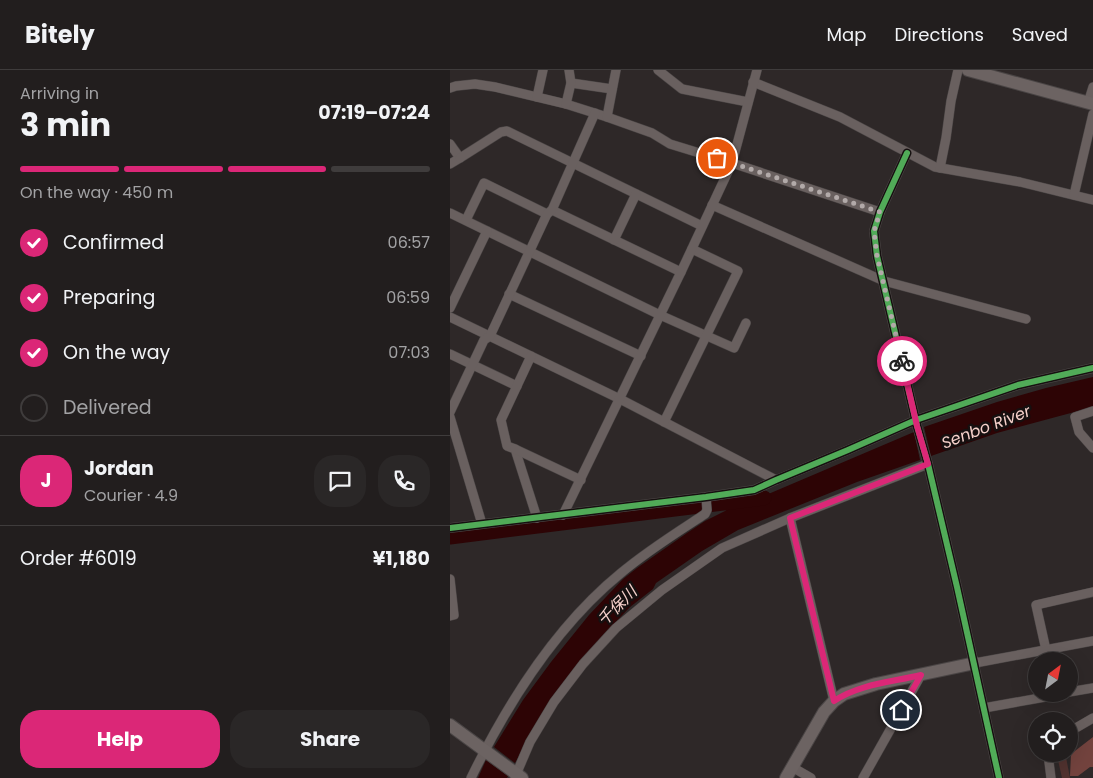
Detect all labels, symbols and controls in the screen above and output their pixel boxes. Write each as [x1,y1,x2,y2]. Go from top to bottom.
text: Bitely [25,18,95,51]
text: Map [827,22,866,47]
text: Directions [894,22,984,47]
text: Saved [1012,22,1068,47]
text: Arriving in [20,82,99,105]
text: 07:19–07:24 [318,99,430,126]
text: 3 min [20,102,111,147]
pin [696,137,738,179]
icon: bag [703,144,731,172]
text: On the way · 450 m [20,181,173,204]
icon: check [20,229,48,257]
text: Confirmed [63,229,164,256]
text: 06:57 [388,231,430,254]
icon: check [20,284,48,312]
text: Preparing [63,284,155,311]
text: 06:59 [386,286,430,309]
courier [877,336,927,386]
icon: check [20,339,48,367]
text: On the way [63,339,170,366]
text: 07:03 [388,341,430,364]
icon: bike [888,347,916,375]
text: Delivered [63,394,152,421]
water label: Senbo River [938,399,1035,455]
text: Jordan [84,455,154,482]
button: chat [314,455,366,507]
button: phone [378,455,430,507]
text: J [41,467,51,494]
text: Courier · 4.9 [84,484,178,507]
text: Order #6019 [20,545,137,572]
text: ¥1,180 [373,545,430,572]
water label: 千保川 [592,579,644,631]
north arrow [1028,652,1078,702]
map controls [1028,652,1078,762]
pin [880,689,922,731]
icon: home [887,696,915,724]
button: Help [20,710,220,768]
button: Share [230,710,430,768]
button: locate [1028,712,1078,762]

